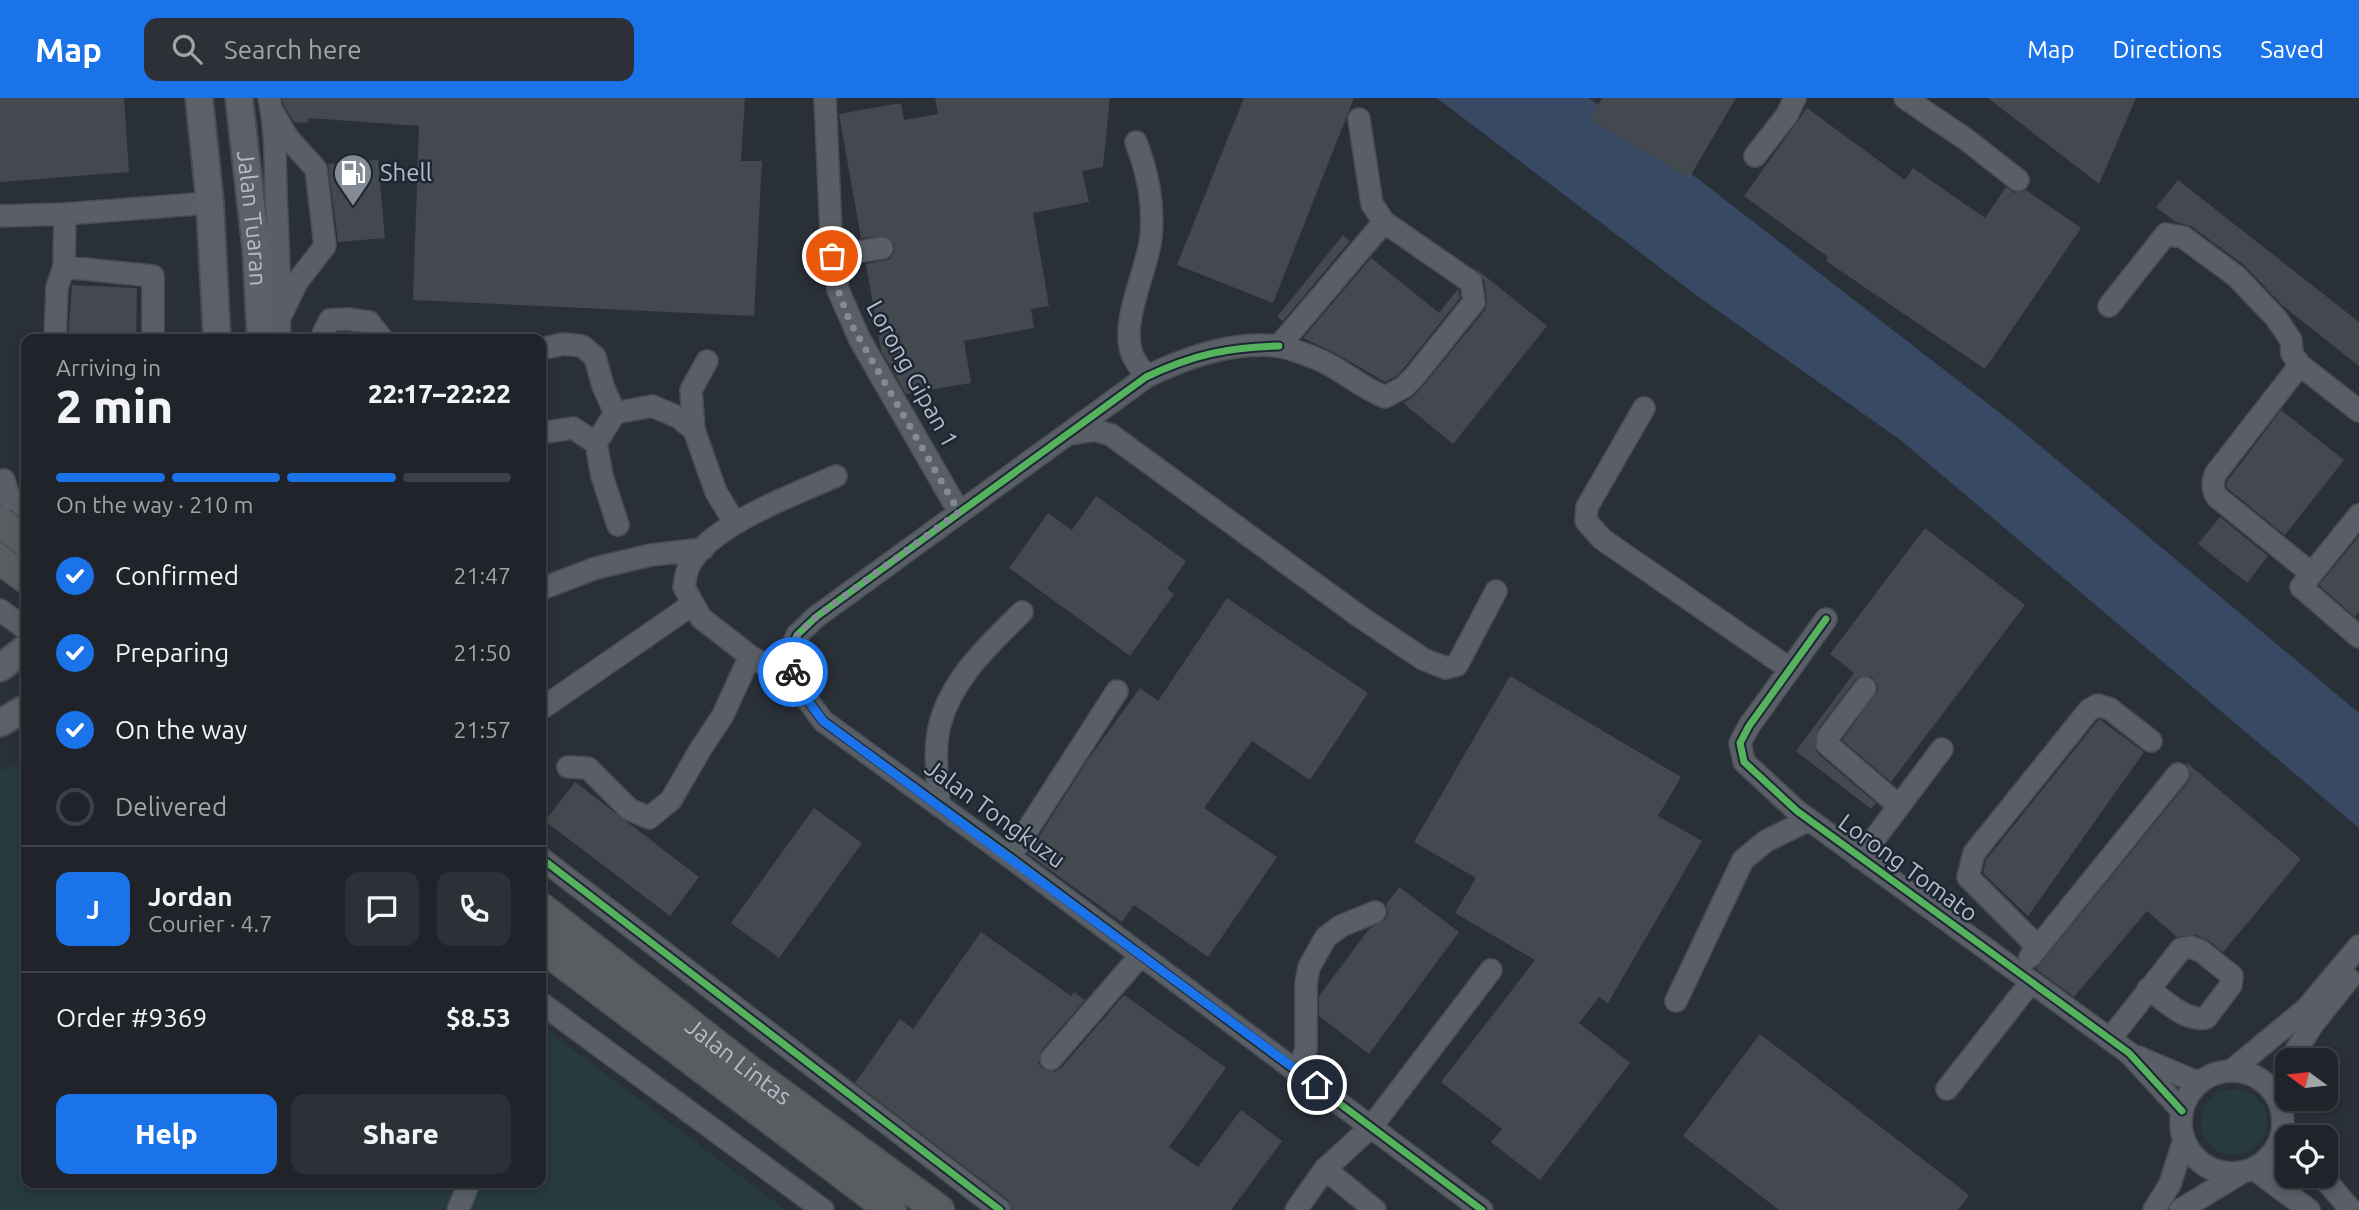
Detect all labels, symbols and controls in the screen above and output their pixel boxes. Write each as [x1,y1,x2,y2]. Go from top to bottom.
search box [144,18,634,81]
icon: search [168,30,206,68]
text: Map [35,31,102,68]
text: Search here [224,35,362,64]
text: Map [2027,36,2074,63]
text: Directions [2112,36,2222,63]
text: Saved [2260,36,2324,63]
street label: Jalan Tuaran [232,149,272,287]
fuel station icon: Shell [332,152,374,207]
place label: Shell [380,159,432,186]
pin [802,226,862,286]
icon: bag [813,237,851,275]
street label: Lorong Gipan 1 [861,296,964,452]
text: Arriving in [56,355,161,380]
text: 22:17–22:22 [368,379,511,408]
text: 2 min [56,380,173,432]
text: On the way · 210 m [56,492,253,517]
icon: check [56,557,94,595]
text: Confirmed [115,561,239,590]
text: 21:47 [453,563,511,588]
icon: check [56,634,94,672]
courier [758,637,828,707]
text: Preparing [115,638,229,667]
text: 21:50 [453,640,511,665]
icon: bike [774,653,812,691]
icon: check [56,711,94,749]
text: On the way [115,715,247,744]
text: 21:57 [453,717,511,742]
street label: Jalan Tongkuzu [920,754,1070,873]
text: Delivered [115,792,227,821]
street label: Lorong Tomato [1834,808,1983,927]
button: chat [345,872,419,946]
button: phone [437,872,511,946]
text: Jordan [148,882,233,911]
text: J [86,895,100,924]
text: Courier · 4.7 [148,911,272,936]
text: Order #9369 [56,1003,207,1032]
text: $8.53 [446,1003,511,1032]
street label: Jalan Lintas [680,1012,797,1110]
north arrow [2275,1048,2338,1111]
map controls [2275,1048,2338,1188]
pin [1287,1055,1347,1115]
icon: home [1298,1066,1336,1104]
button: Help [56,1094,277,1174]
button: Share [291,1094,511,1174]
button: locate [2275,1125,2338,1188]

